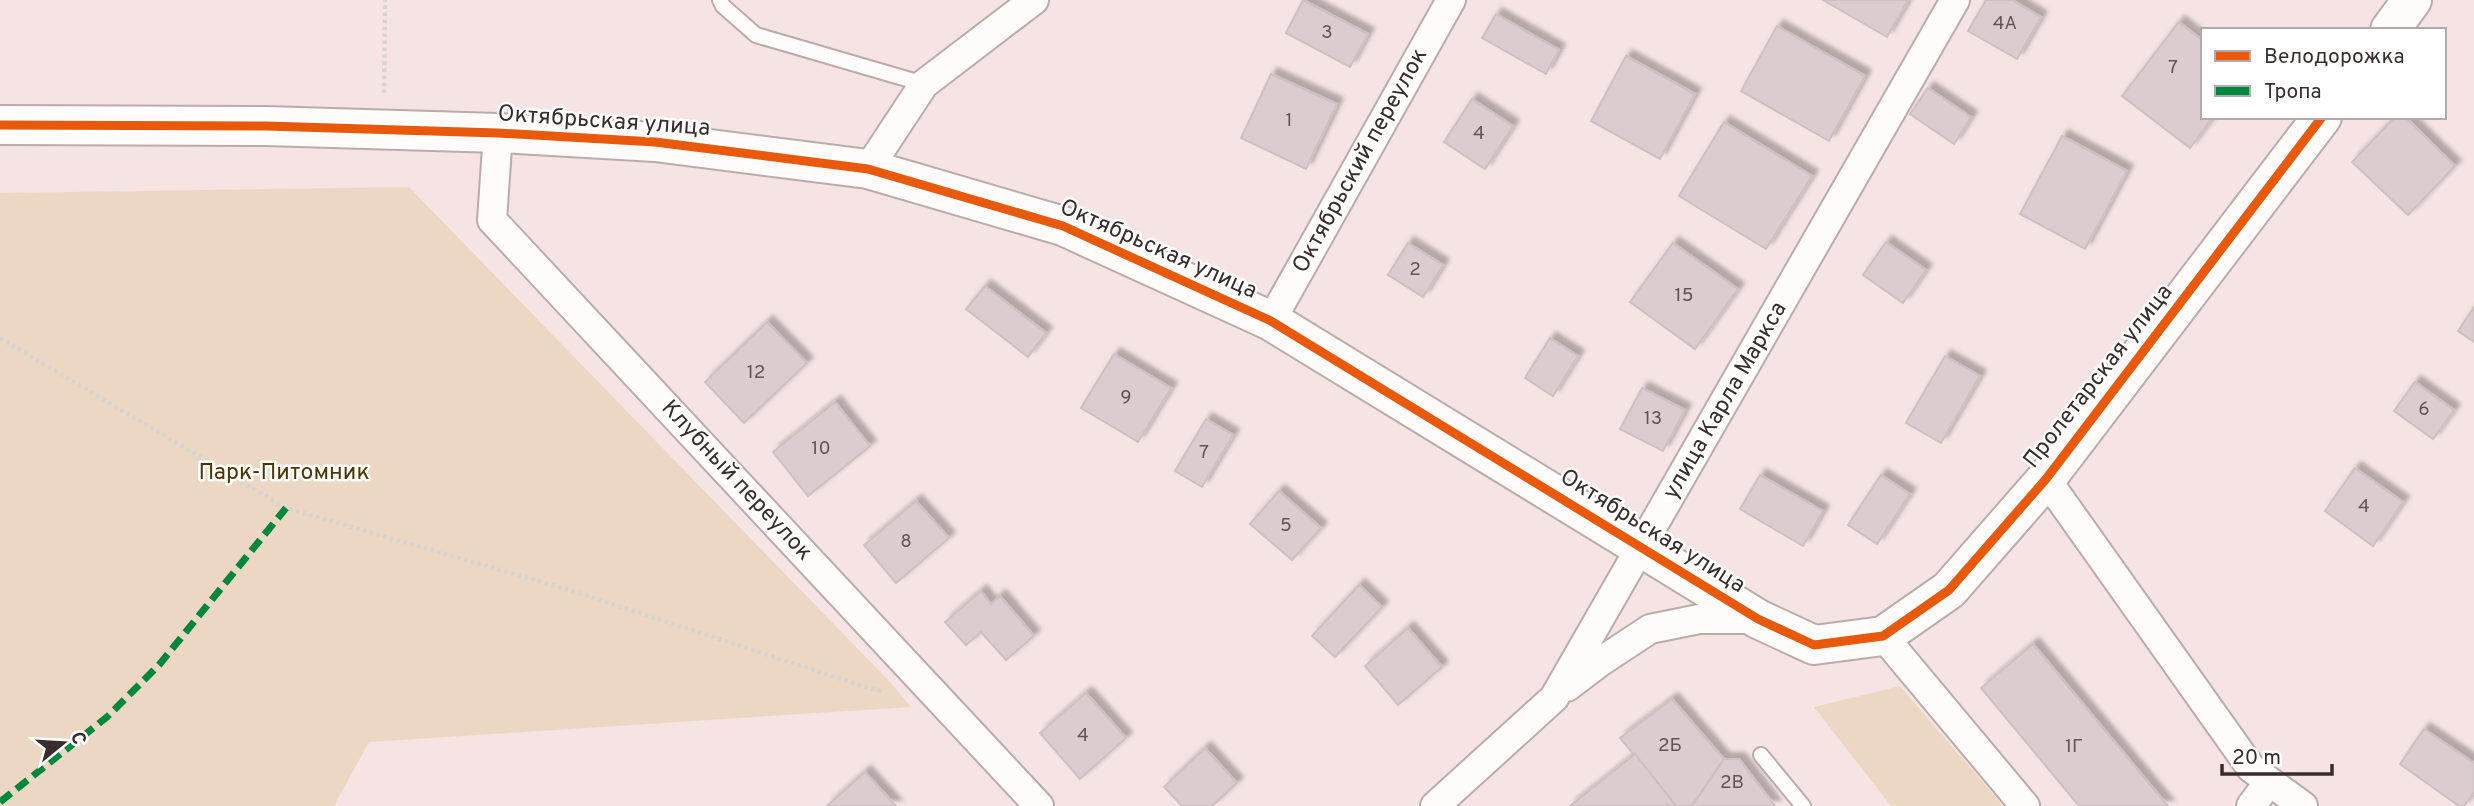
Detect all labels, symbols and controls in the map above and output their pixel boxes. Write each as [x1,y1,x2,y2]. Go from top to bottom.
house number: 4А [1993,12,2017,36]
house number: 3 [1321,21,1333,45]
legend [2201,28,2446,119]
street label: Октябрьский переулок [1287,43,1435,279]
text: Велодорожка [2264,44,2404,71]
house number: 7 [2168,56,2178,80]
text: Тропа [2264,79,2322,106]
street label: Октябрьская улица [497,100,711,144]
house number: 1 [1285,109,1293,133]
house number: 4 [1473,122,1485,146]
street label: Октябрьская улица [1055,193,1261,307]
house number: 2 [1409,258,1421,282]
street label: Пролетарская улица [2018,279,2180,475]
house number: 15 [1675,284,1693,308]
street label: улица Карла Маркса [1658,297,1794,505]
house number: 12 [747,361,765,385]
house number: 9 [1120,386,1132,410]
street label: Клубный переулок [654,395,818,567]
house number: 6 [2418,398,2430,422]
house number: 13 [1644,407,1662,431]
house number: 10 [811,437,831,461]
house number: 7 [1199,441,1209,465]
park label: Парк-Питомник [198,459,370,488]
street label: Октябрьская улица [1554,463,1750,601]
house number: 4 [2358,495,2370,519]
house number: 5 [1280,514,1292,538]
house number: 8 [900,530,912,554]
north arrow [28,708,98,778]
house number: 4 [1077,724,1089,748]
text: С [64,729,91,748]
scale bar [2222,732,2332,776]
house number: 2Б [1658,734,1682,758]
house number: 1Г [2065,735,2083,759]
text: 20 m [2232,745,2281,772]
house number: 2В [1720,771,1744,795]

